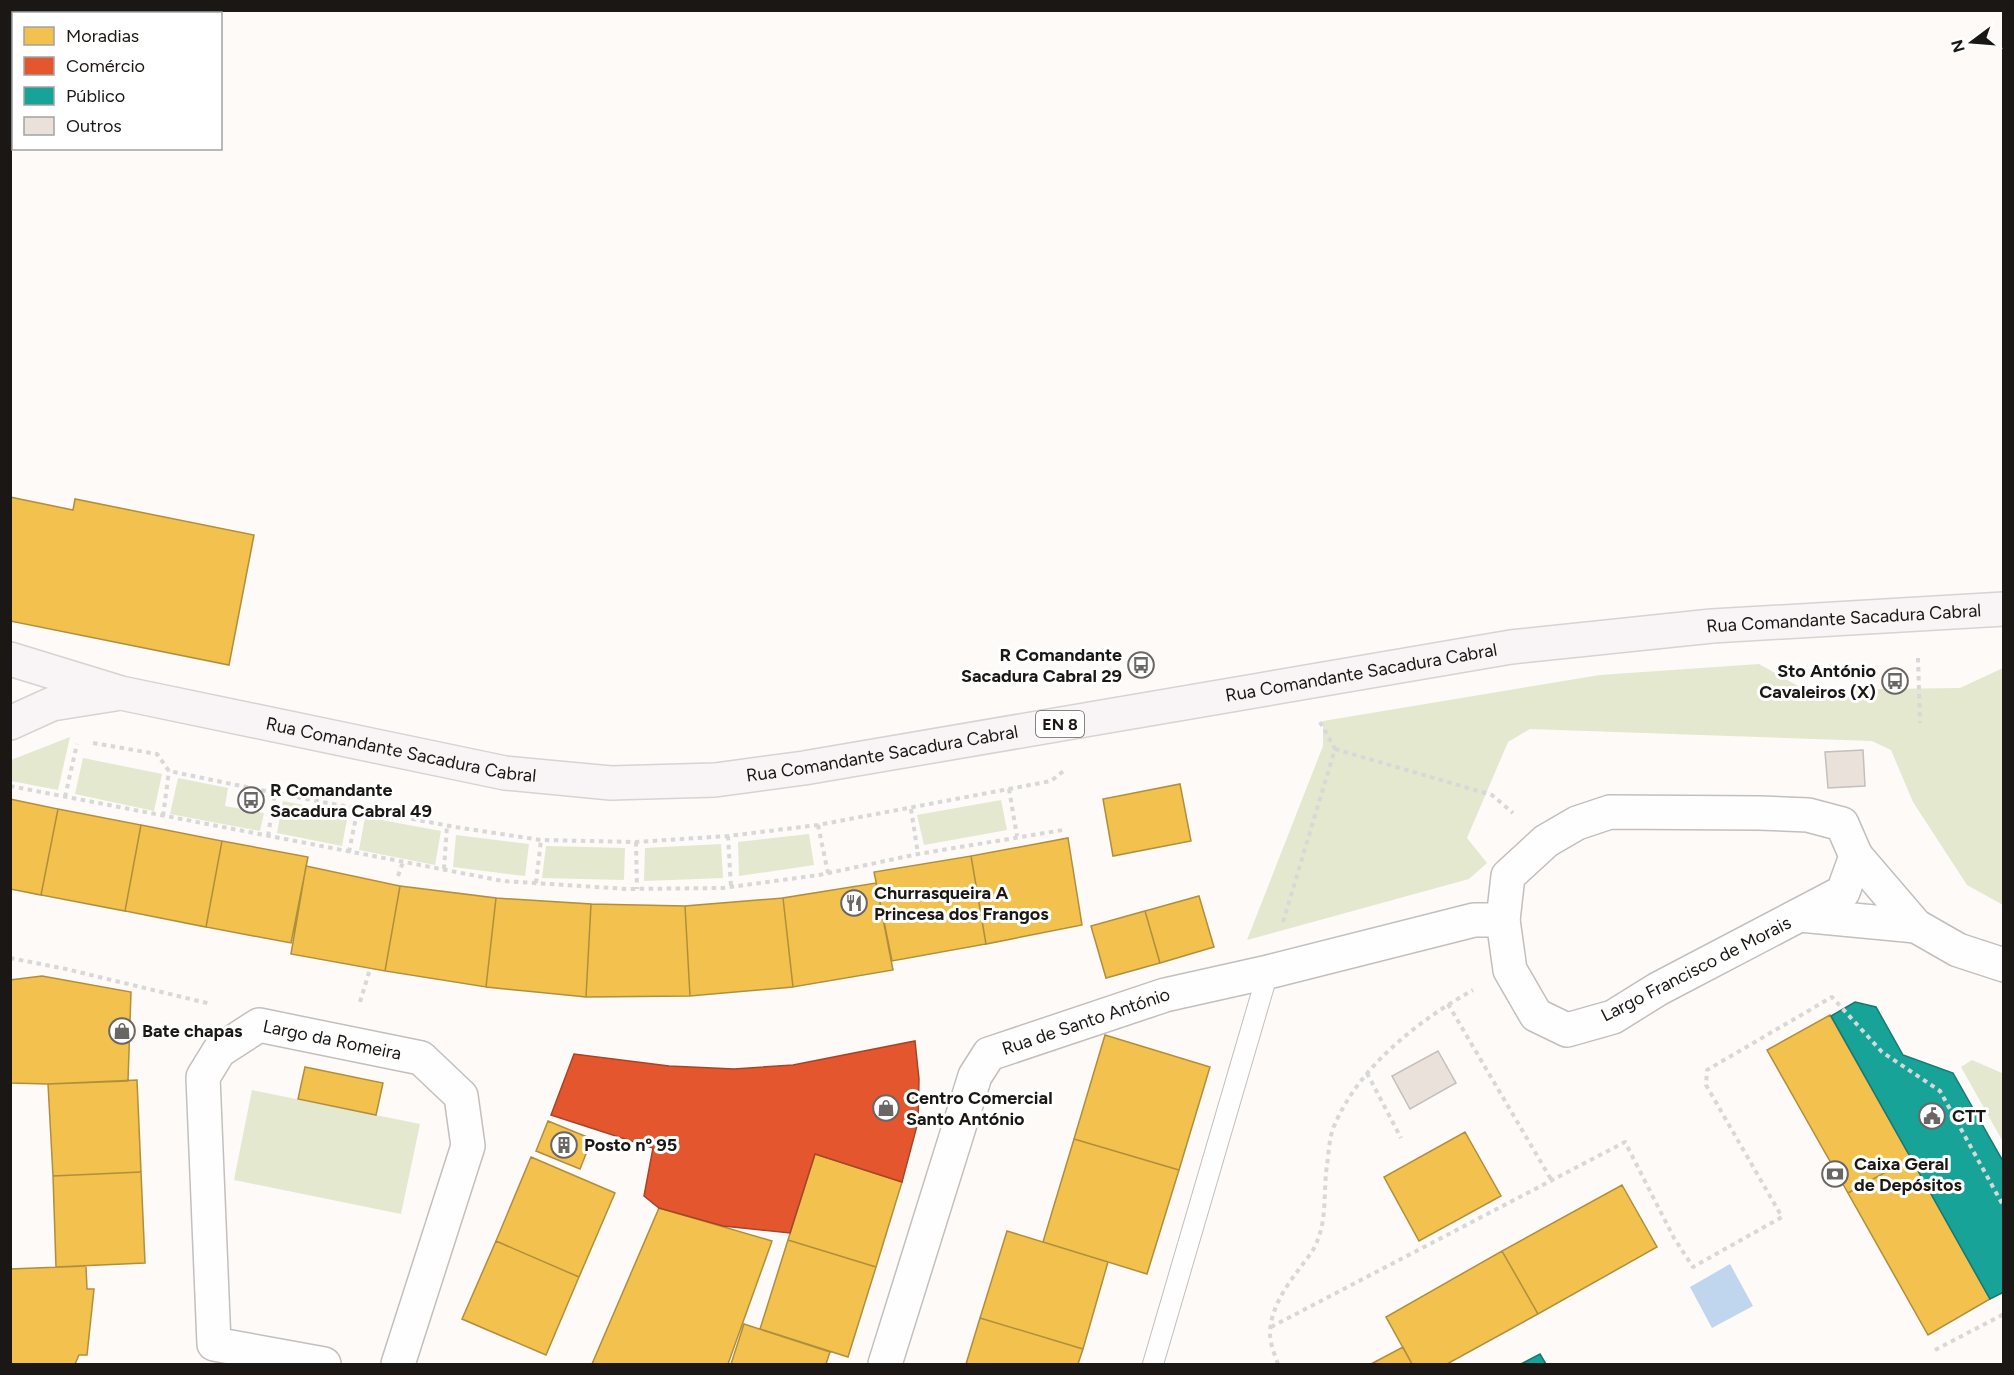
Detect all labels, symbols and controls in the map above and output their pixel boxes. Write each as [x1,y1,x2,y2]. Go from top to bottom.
legend [12,12,222,150]
north arrow [1942,12,2002,72]
text: Moradias [66,25,139,47]
text: N [1947,37,1969,55]
text: Comércio [66,55,145,77]
text: Público [66,85,125,107]
text: Outros [66,115,122,137]
street label: Rua Comandante Sacadura Cabral [1705,599,1982,638]
street label: Rua Comandante Sacadura Cabral [1224,639,1499,707]
place label: R Comandante Sacadura Cabral 29 [961,644,1122,687]
bus stop icon: R Comandante Sacadura Cabral 29 [1126,650,1156,680]
place label: Sto António Cavaleiros (X) [1759,660,1876,703]
bus stop icon: Sto António Cavaleiros (X) [1880,666,1910,696]
road number: EN 8 [1036,711,1084,737]
street label: Rua Comandante Sacadura Cabral [264,712,537,787]
street label: Rua Comandante Sacadura Cabral [745,721,1020,787]
place label: R Comandante Sacadura Cabral 49 [270,779,432,822]
bus stop icon: R Comandante Sacadura Cabral 49 [236,785,266,815]
place label: Churrasqueira A Princesa dos Frangos [874,882,1049,925]
restaurant icon: Churrasqueira A Princesa dos Frangos [839,888,869,918]
street label: Largo Francisco de Morais [1597,911,1795,1027]
street label: Rua de Santo António [999,983,1173,1060]
street label: Largo da Romeira [261,1015,403,1065]
shop icon: Bate chapas [107,1016,137,1046]
place label: Bate chapas [142,1020,243,1042]
place label: Centro Comercial Santo António [906,1087,1053,1130]
shop icon: Centro Comercial Santo António [871,1093,901,1123]
public building icon: CTT [1917,1101,1947,1131]
place label: CTT [1952,1105,1987,1127]
building icon: Posto nº 95 [549,1130,579,1160]
place label: Posto nº 95 [584,1134,677,1156]
place label: Caixa Geral de Depósitos [1854,1153,1962,1196]
bank icon: Caixa Geral de Depósitos [1820,1159,1850,1189]

